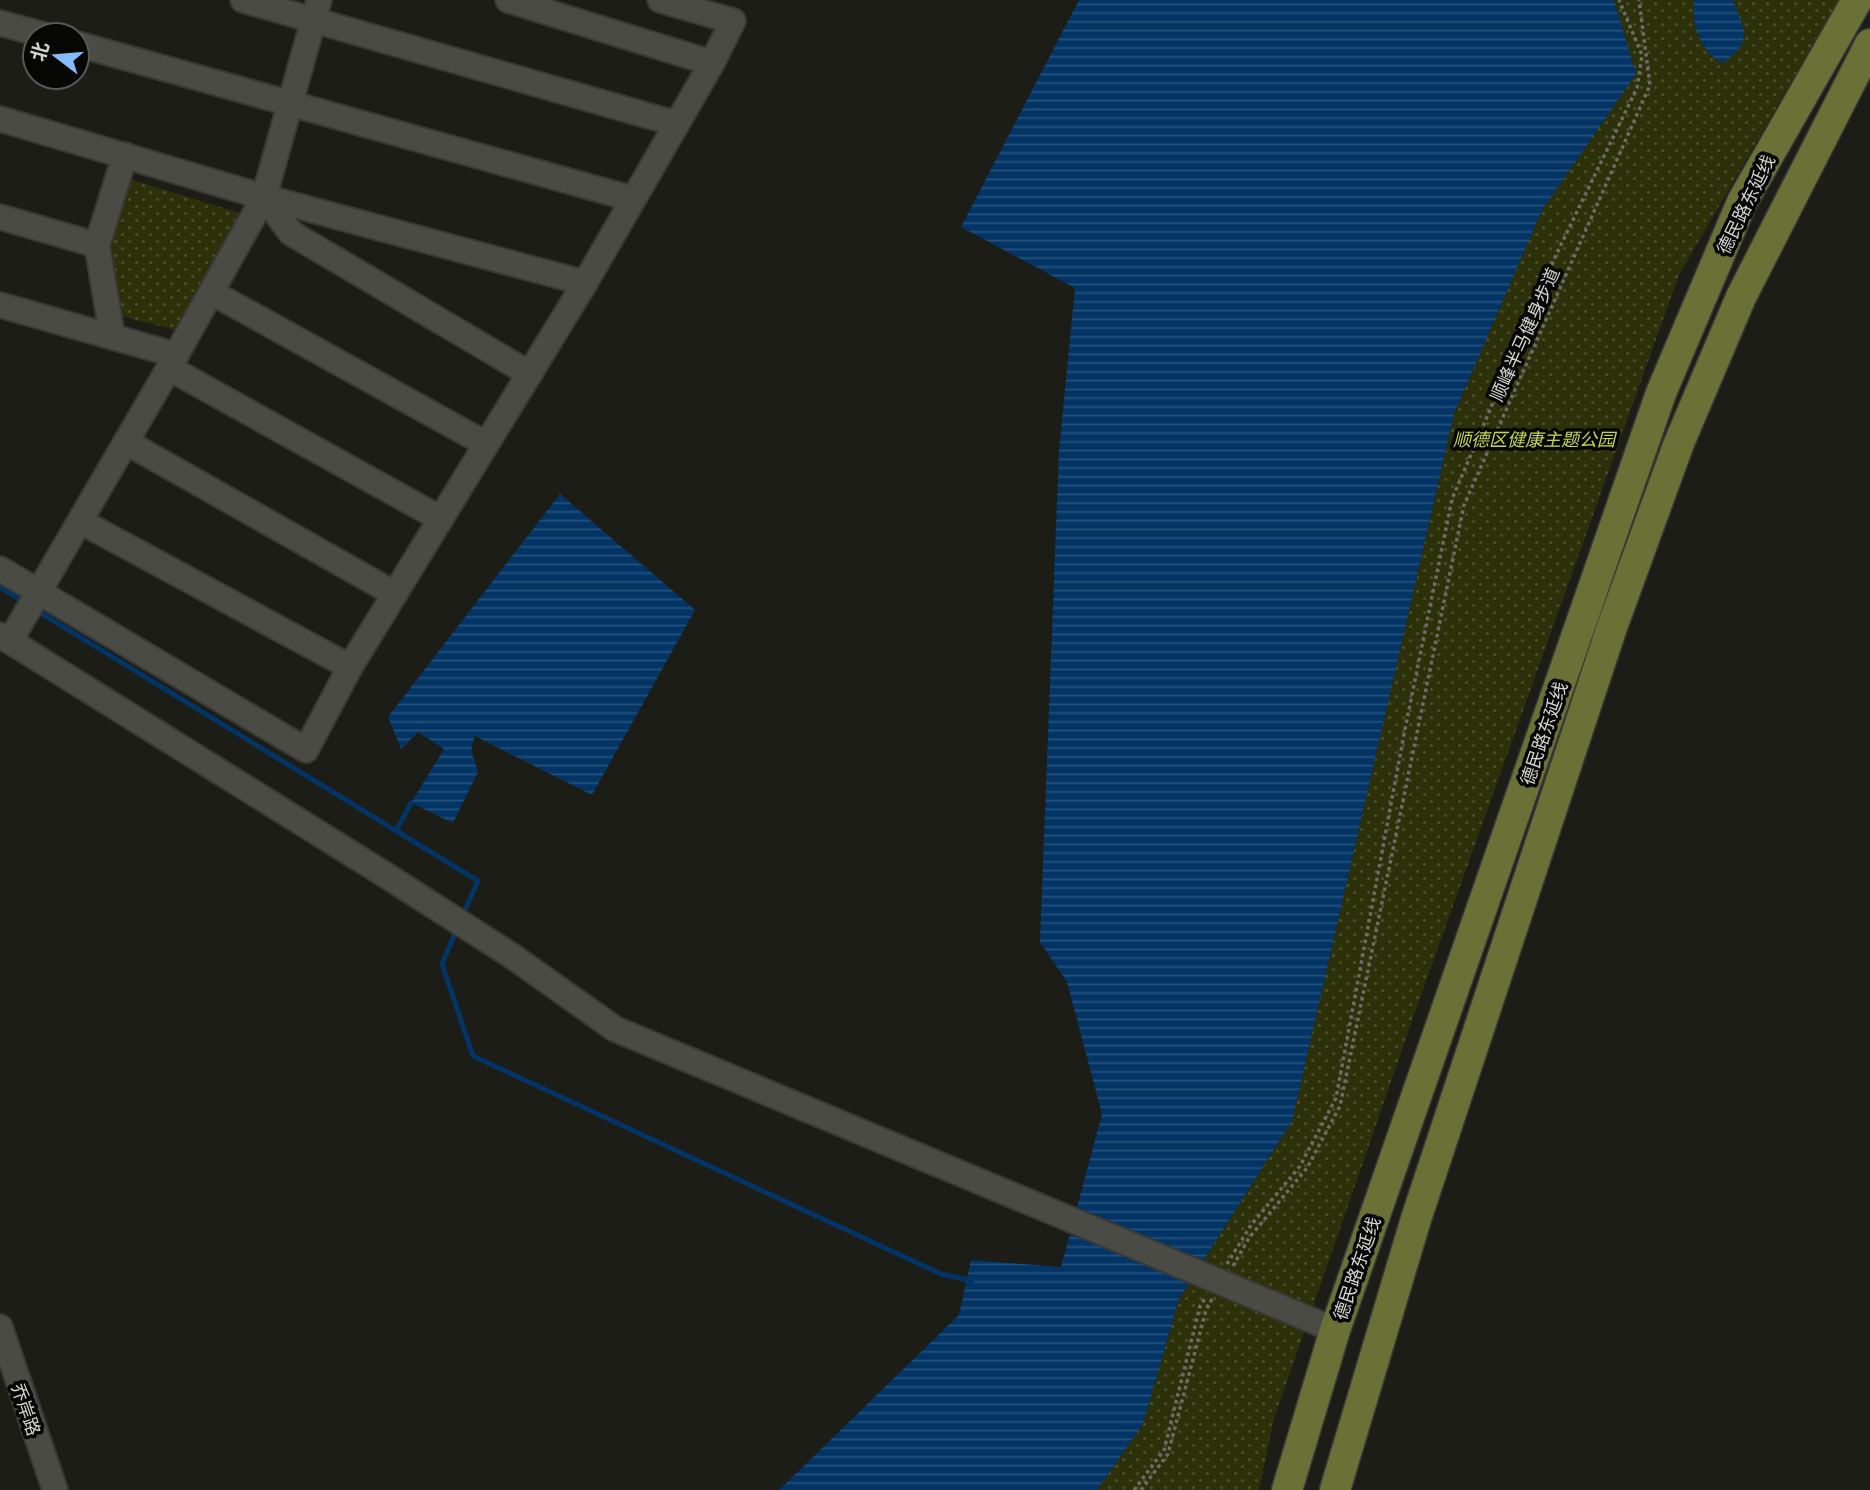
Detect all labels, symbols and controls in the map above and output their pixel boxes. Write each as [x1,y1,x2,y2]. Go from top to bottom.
north arrow [21,21,91,91]
text: 北 [23,38,55,64]
street label: 德民路东延线 [1709,150,1781,258]
street label: 顺峰半马健身步道 [1482,263,1566,405]
park label: 顺德区健康主题公园 [1453,425,1618,452]
street label: 德民路东延线 [1513,678,1573,788]
street label: 德民路东延线 [1326,1213,1386,1323]
street label: 乔岸路 [5,1379,49,1439]

